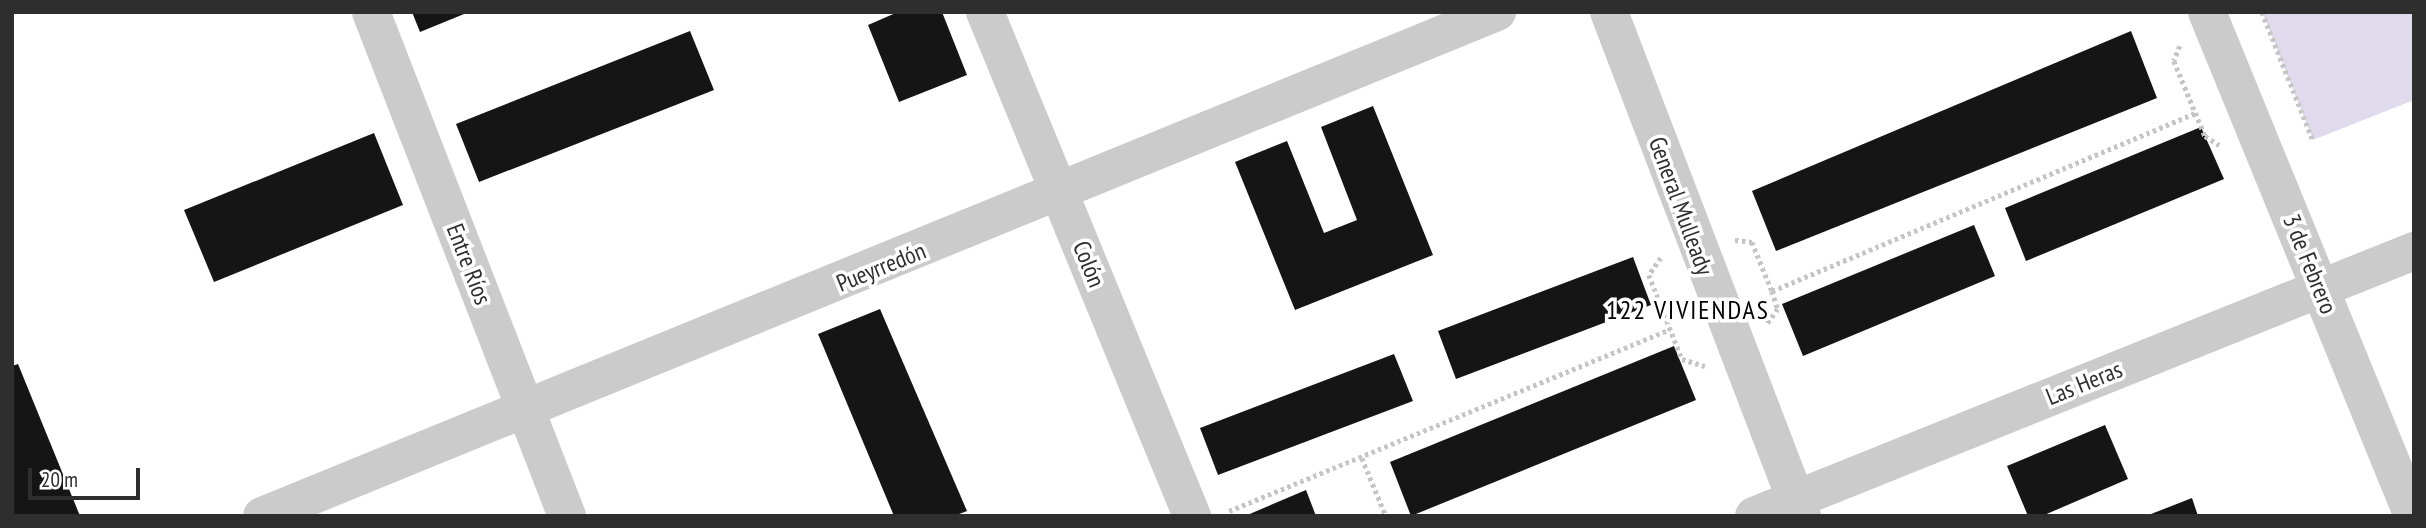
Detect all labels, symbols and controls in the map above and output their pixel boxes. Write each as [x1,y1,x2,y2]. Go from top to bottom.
street label: General Mulleady [1643,133,1719,279]
street label: 3 de Febrero [2277,210,2343,318]
street label: Entre Ríos [440,220,498,308]
street label: Pueyrredón [832,236,930,298]
street label: Colón [1067,237,1111,291]
district label: 122 VIVIENDAS [1607,294,1769,326]
street label: Las Heras [2042,355,2126,411]
scale bar [32,454,144,498]
text: 20 m [41,466,78,493]

